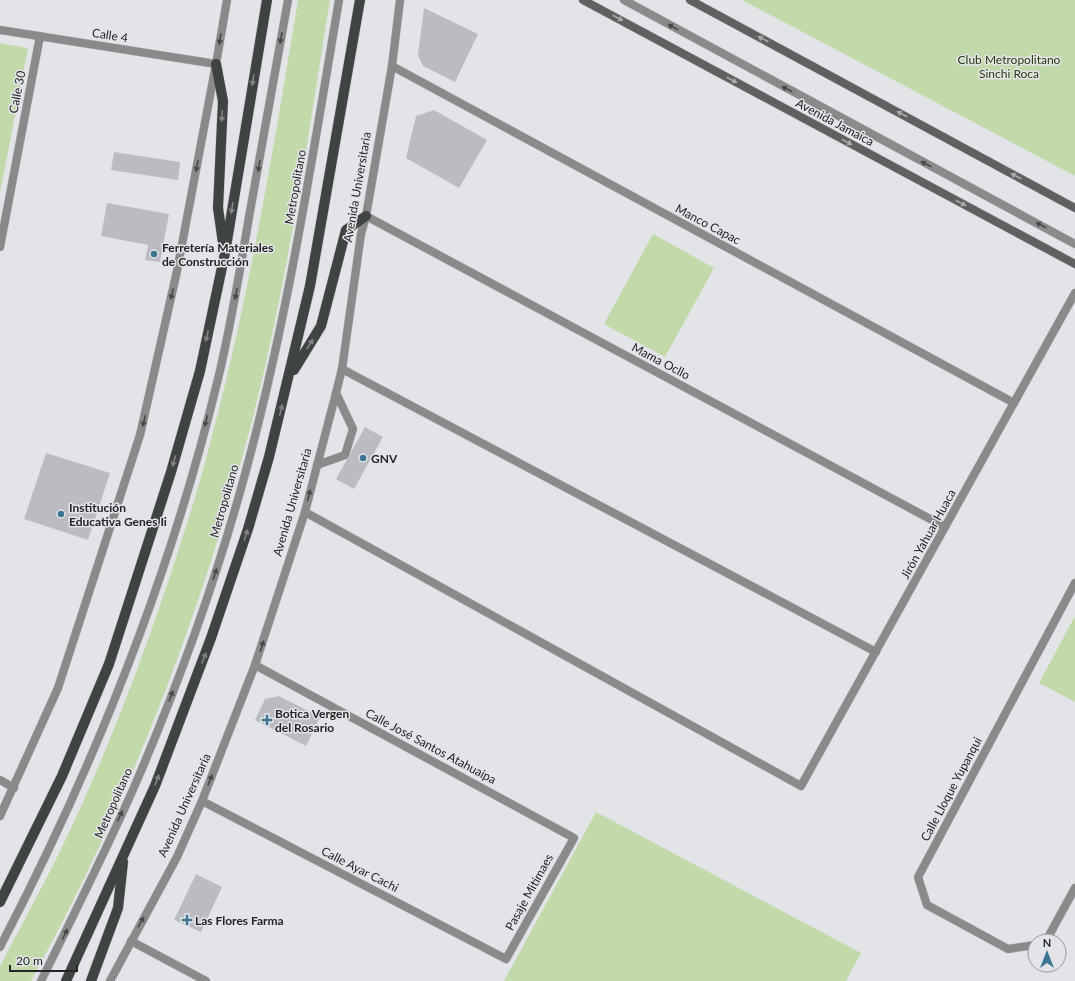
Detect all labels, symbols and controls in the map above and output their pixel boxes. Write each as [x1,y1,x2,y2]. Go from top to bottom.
one-way arrow [612,15,624,22]
one-way arrow [667,24,678,30]
street label: Calle 4 [91,25,129,45]
one-way arrow [217,32,223,45]
one-way arrow [278,32,284,45]
one-way arrow [757,36,769,43]
park label: Club Metropolitano Sinchi Roca [958,52,1061,81]
street label: Calle 30 [6,69,28,115]
one-way arrow [250,74,256,86]
one-way arrow [727,77,738,83]
one-way arrow [781,86,793,93]
street label: Avenida Jamaica [793,95,877,149]
one-way arrow [219,110,226,122]
one-way arrow [896,111,908,118]
street label: Avenida Universitaria [340,131,374,243]
one-way arrow [841,138,853,145]
street label: Metropolitano [281,148,309,225]
one-way arrow [193,160,199,172]
one-way arrow [255,160,261,173]
one-way arrow [920,161,932,167]
one-way arrow [1010,173,1022,180]
one-way arrow [956,200,967,206]
street label: Manco Capac [673,201,743,248]
one-way arrow [229,202,235,214]
one-way arrow [1035,222,1046,229]
place label: Ferretería Materiales de Construcción [162,240,273,269]
marker: Ferretería Materiales de Construcción [149,249,159,259]
one-way arrow [169,288,175,300]
one-way arrow [233,288,239,301]
one-way arrow [204,330,210,342]
one-way arrow [306,339,314,349]
street label: Mama Ocllo [629,339,693,383]
one-way arrow [278,404,284,416]
one-way arrow [140,415,146,427]
one-way arrow [203,415,209,427]
street label: Avenida Universitaria [269,446,315,558]
place label: GNV [371,451,398,466]
marker: GNV [358,453,368,463]
one-way arrow [171,456,177,468]
street label: Metropolitano [206,462,242,539]
street label: Jirón Yahuar Huaca [897,487,959,581]
one-way arrow [306,489,312,501]
place label: Institución Educativa Genes Ii [69,500,167,529]
marker: Institución Educativa Genes Ii [56,509,66,519]
one-way arrow [243,529,249,541]
one-way arrow [212,568,218,580]
one-way arrow [259,639,265,651]
one-way arrow [201,652,207,664]
one-way arrow [168,690,174,702]
street label: Calle José Santos Atahuaipa [363,705,499,787]
place label: Botica Vergen del Rosario [275,706,349,735]
marker: Botica Vergen del Rosario [262,715,272,725]
street label: Calle Lloque Yupanqui [917,734,985,844]
street label: Avenida Universitaria [154,751,214,859]
street label: Metropolitano [91,765,135,841]
one-way arrow [155,773,161,785]
one-way arrow [208,774,214,786]
one-way arrow [117,811,123,822]
street label: Calle Ayar Cachi [319,843,401,895]
street label: Pasaje Mitimaes [502,851,556,933]
place label: Las Flores Farma [195,913,284,928]
marker: Las Flores Farma [182,915,192,925]
one-way arrow [138,916,145,928]
one-way arrow [61,928,68,939]
north arrow [1027,933,1067,973]
text: N [1043,936,1051,949]
scale bar [10,947,77,973]
text: 20 m [16,953,43,968]

